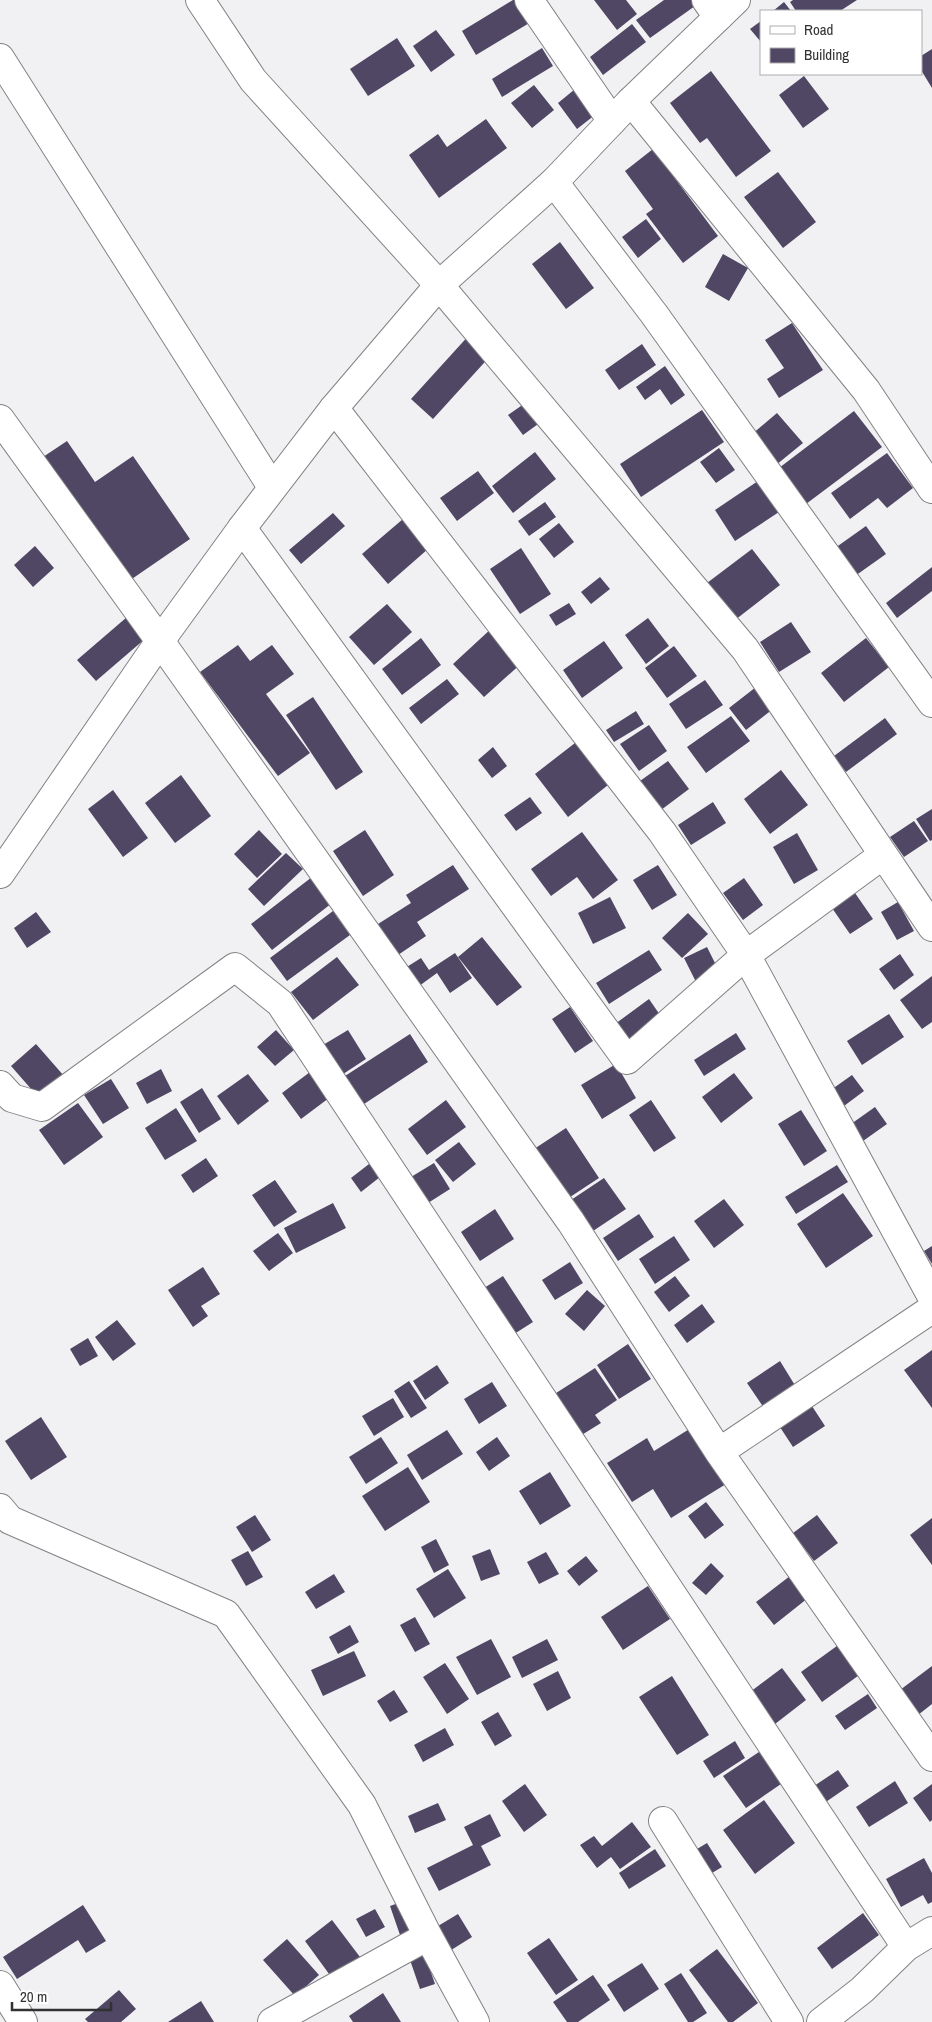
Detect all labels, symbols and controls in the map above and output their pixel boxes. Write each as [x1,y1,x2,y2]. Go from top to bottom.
legend [760,10,922,75]
text: Road [804,19,833,40]
text: Building [804,44,849,65]
scale bar [12,1980,111,2012]
text: 20 m [20,1986,47,2007]

